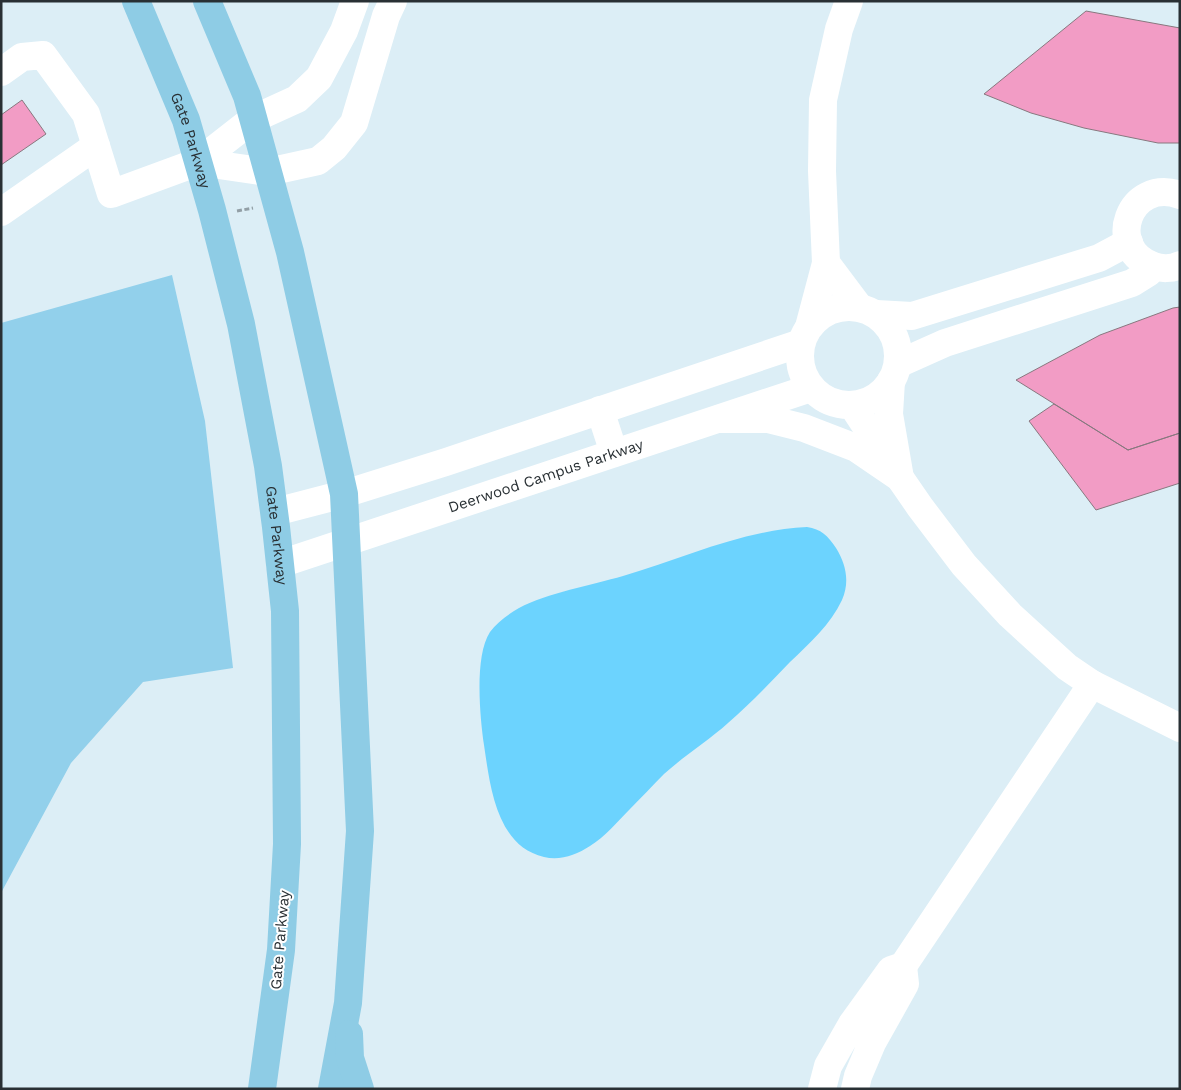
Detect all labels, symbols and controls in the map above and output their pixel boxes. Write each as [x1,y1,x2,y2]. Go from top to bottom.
street label: Gate Parkway [167,90,214,191]
street label: Deerwood Campus Parkway [446,435,646,517]
street label: Gate Parkway [262,485,291,586]
street label: Gate Parkway [267,889,293,990]

